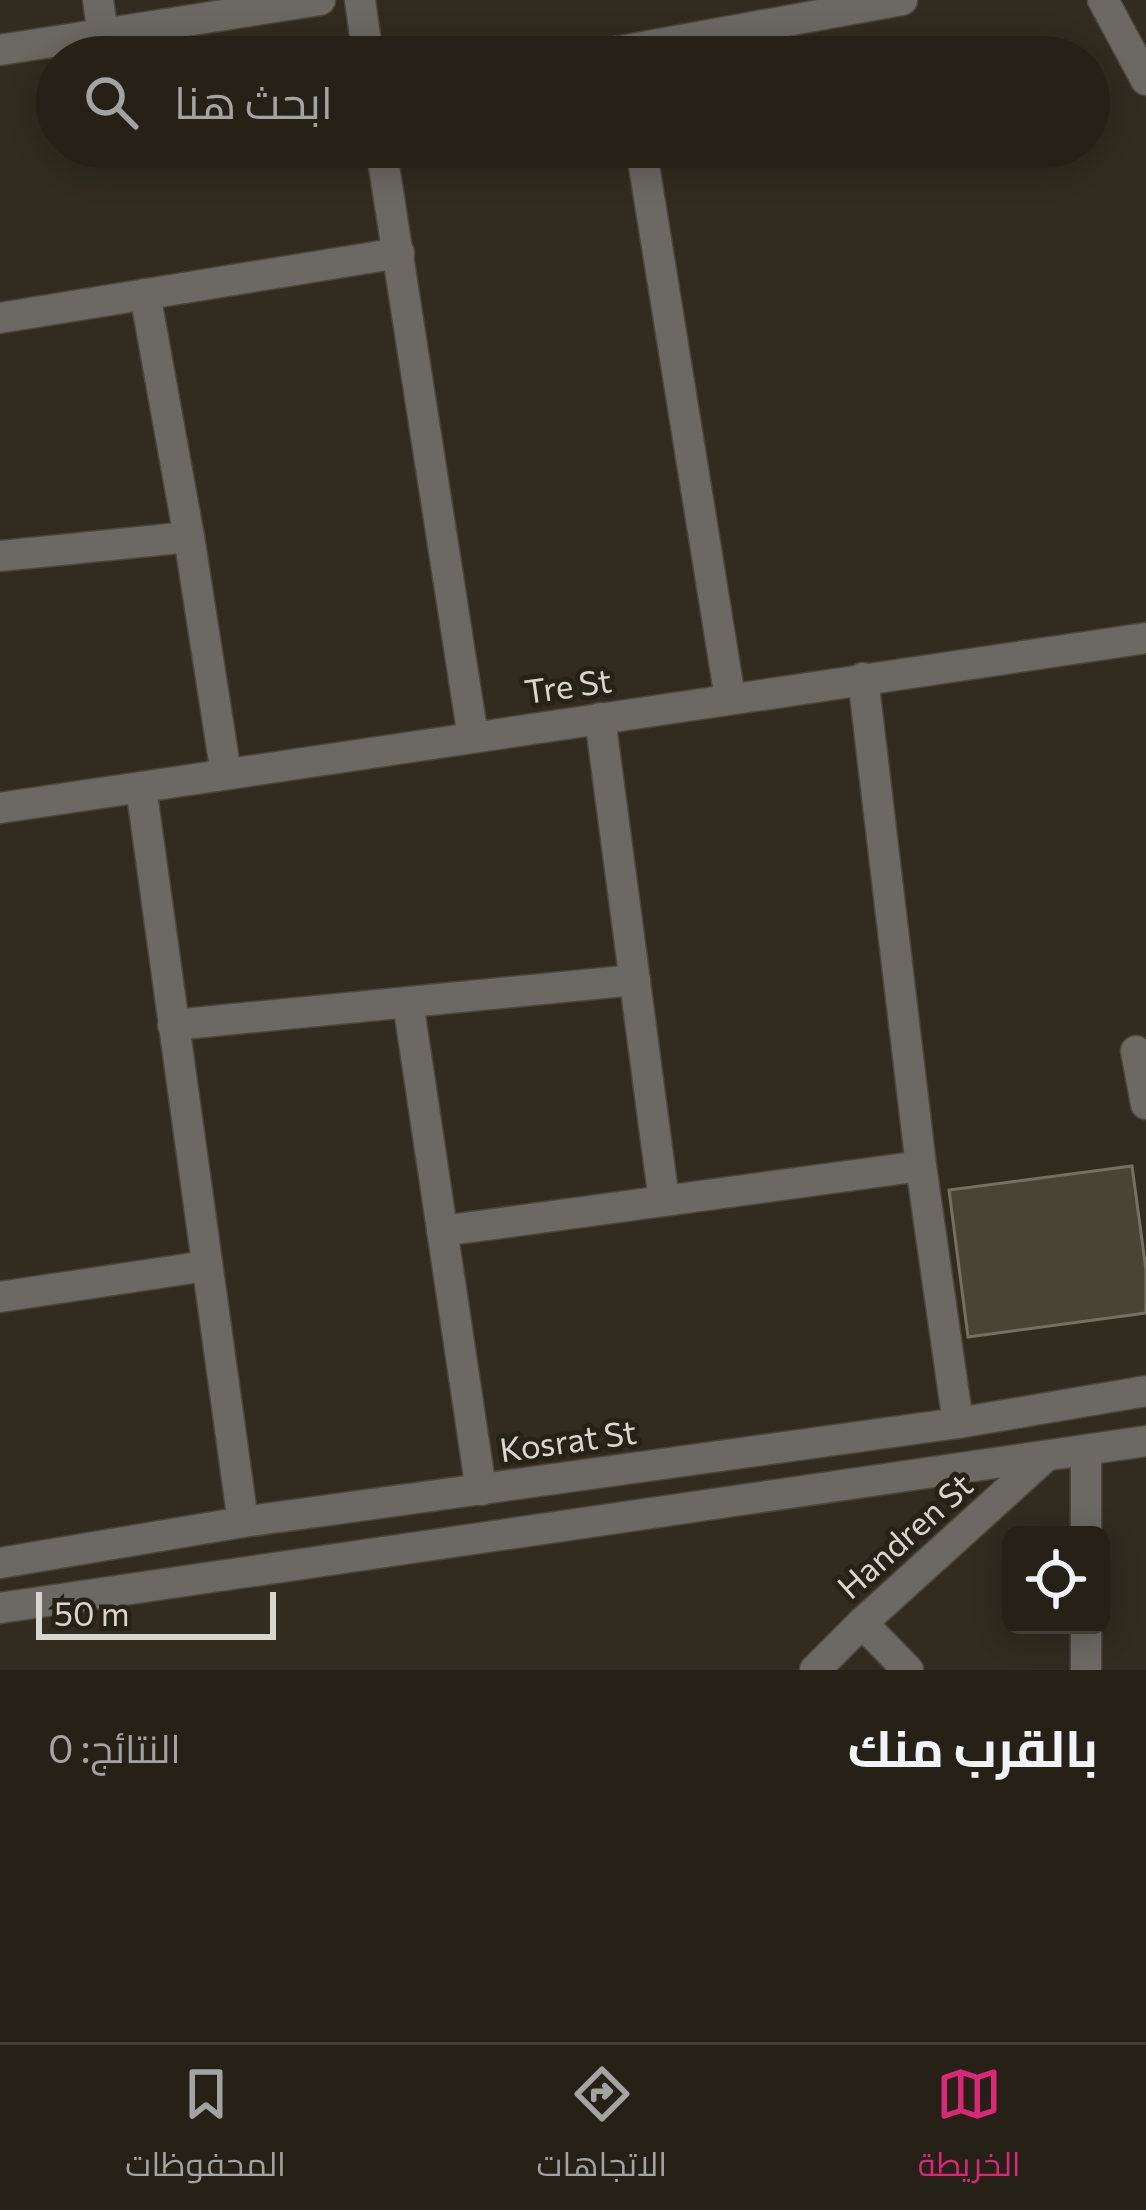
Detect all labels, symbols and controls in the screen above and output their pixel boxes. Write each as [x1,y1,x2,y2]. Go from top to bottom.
search box [36,36,1110,168]
icon: search [78,69,144,135]
text: ابحث هنا [174,73,333,128]
street label: Tre St [522,658,614,711]
street label: Kosrat St [497,1410,639,1469]
street label: Handren St [828,1464,980,1606]
map controls [1002,1526,1110,1634]
button: locate [1002,1526,1110,1634]
scale bar [36,1586,276,1639]
text: 50 m [54,1592,130,1633]
text: بالقرب منك [848,1715,1098,1778]
text: النتائج: 0 [48,1723,181,1771]
tab: المحفوظات [125,2061,286,2195]
tab: الاتجاهات [537,2061,667,2195]
tab: الخريطة [918,2061,1021,2195]

